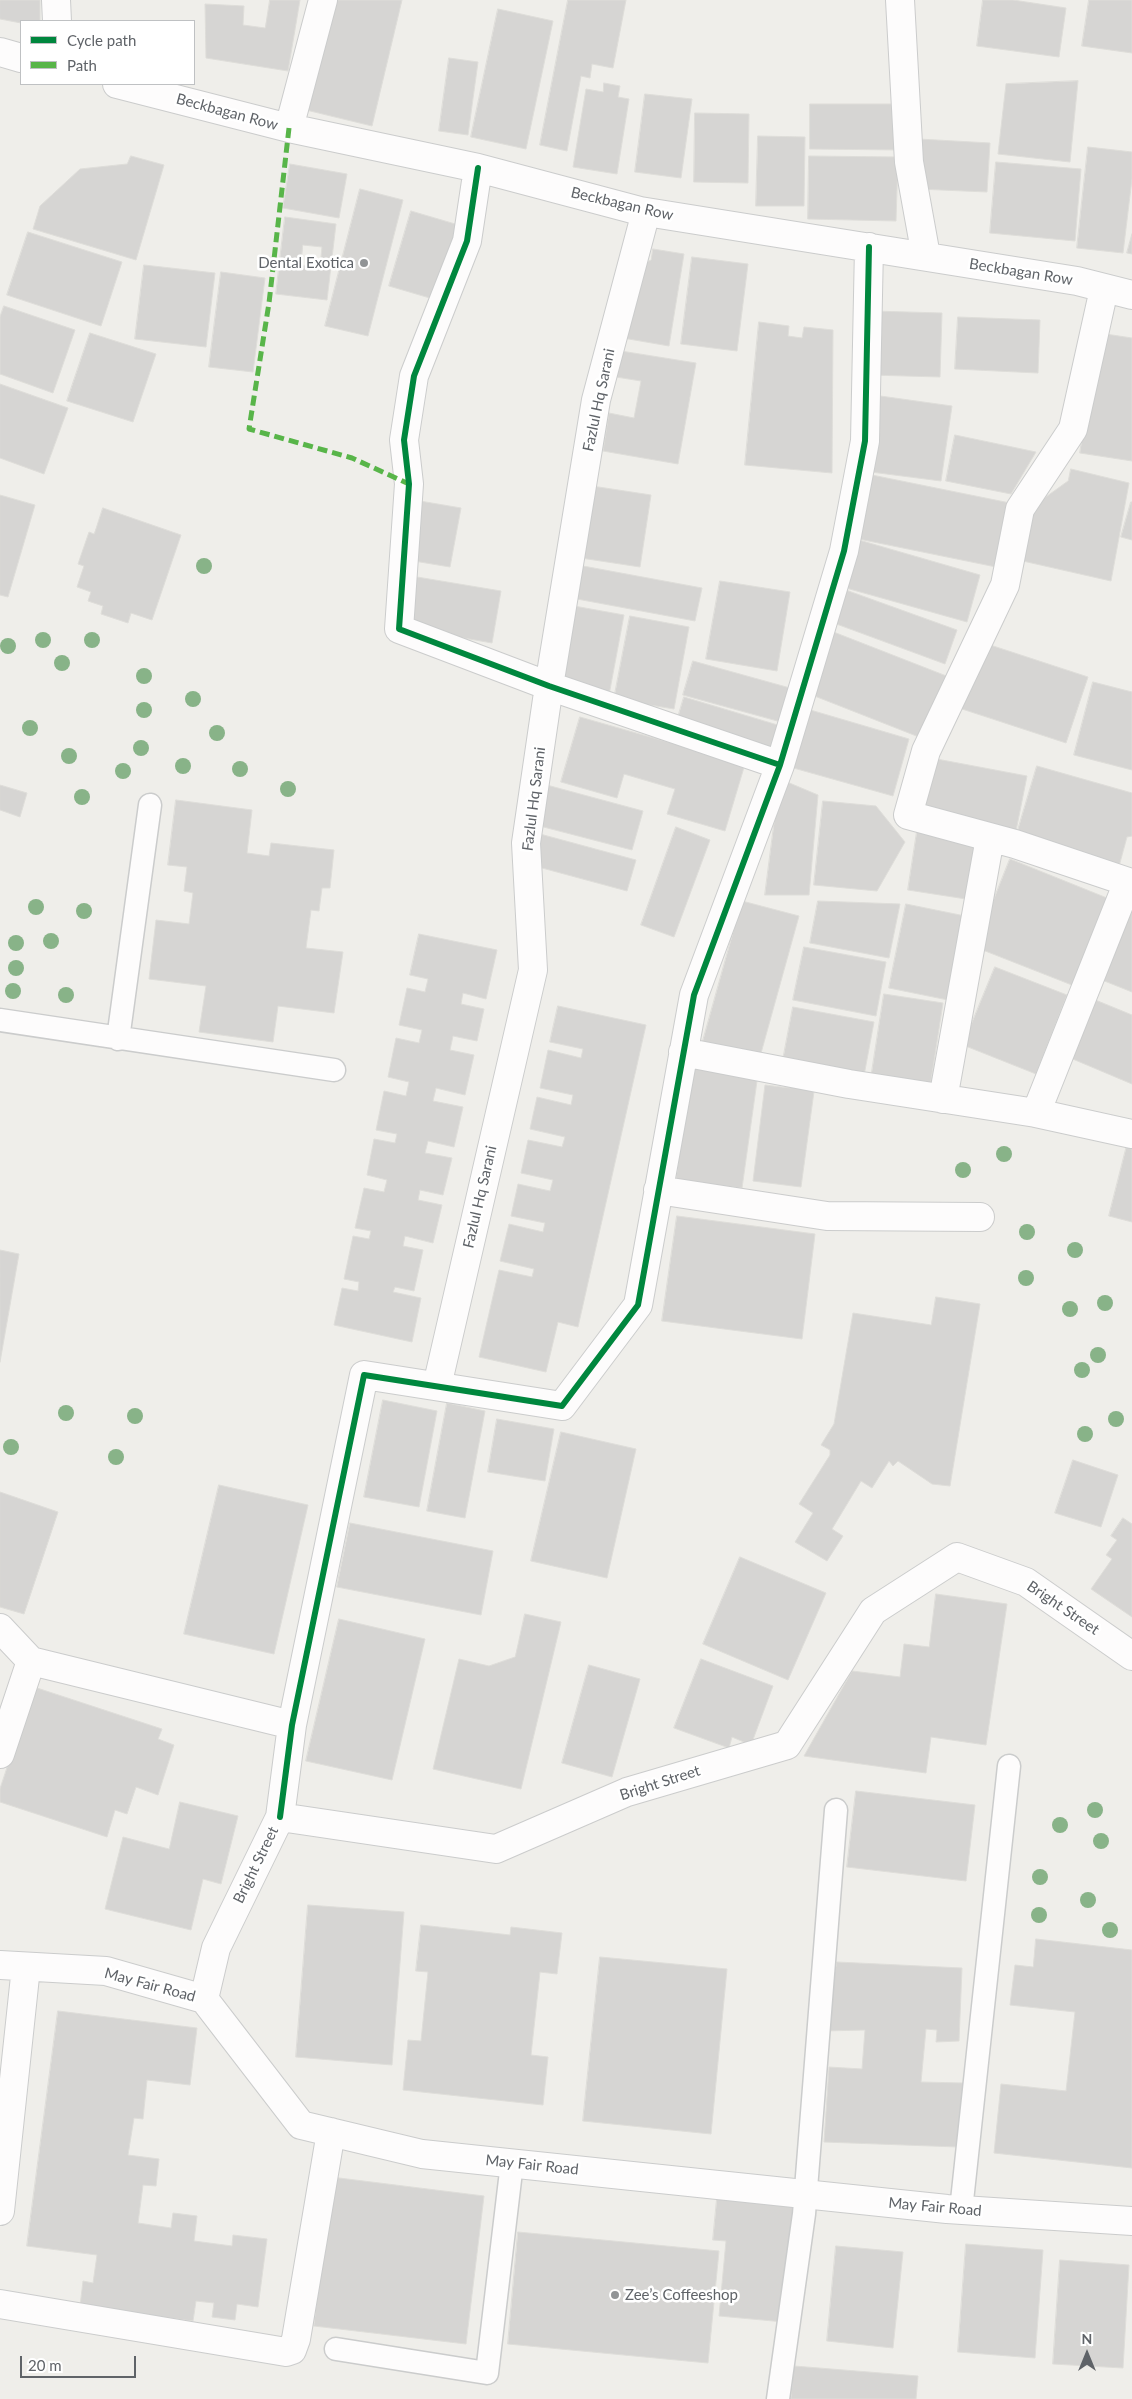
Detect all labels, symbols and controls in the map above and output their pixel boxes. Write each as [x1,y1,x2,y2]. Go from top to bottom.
legend [20,20,195,85]
text: Cycle path [67,31,136,49]
text: Path [67,56,97,74]
street label: Beckbagan Row [174,90,280,134]
street label: Beckbagan Row [569,183,675,225]
place label: Dental Exotica [258,254,354,272]
street label: Beckbagan Row [968,255,1074,289]
marker: Dental Exotica [358,257,370,269]
street label: Fazlul Hq Sarani [579,347,619,453]
street label: Fazlul Hq Sarani [519,746,549,852]
street label: Fazlul Hq Sarani [459,1144,501,1250]
street label: Bright Street [1023,1577,1103,1639]
street label: Bright Street [618,1762,702,1804]
street label: Bright Street [230,1824,282,1906]
street label: May Fair Road [102,1964,198,2006]
street label: May Fair Road [485,2151,579,2179]
street label: May Fair Road [888,2194,982,2220]
place label: Zee’s Coffeeshop [625,2286,738,2304]
marker: Zee’s Coffeeshop [609,2289,621,2301]
north arrow [1062,2329,1112,2379]
text: N [1082,2330,1092,2347]
scale bar [22,2346,139,2378]
text: 20 m [28,2356,62,2374]

